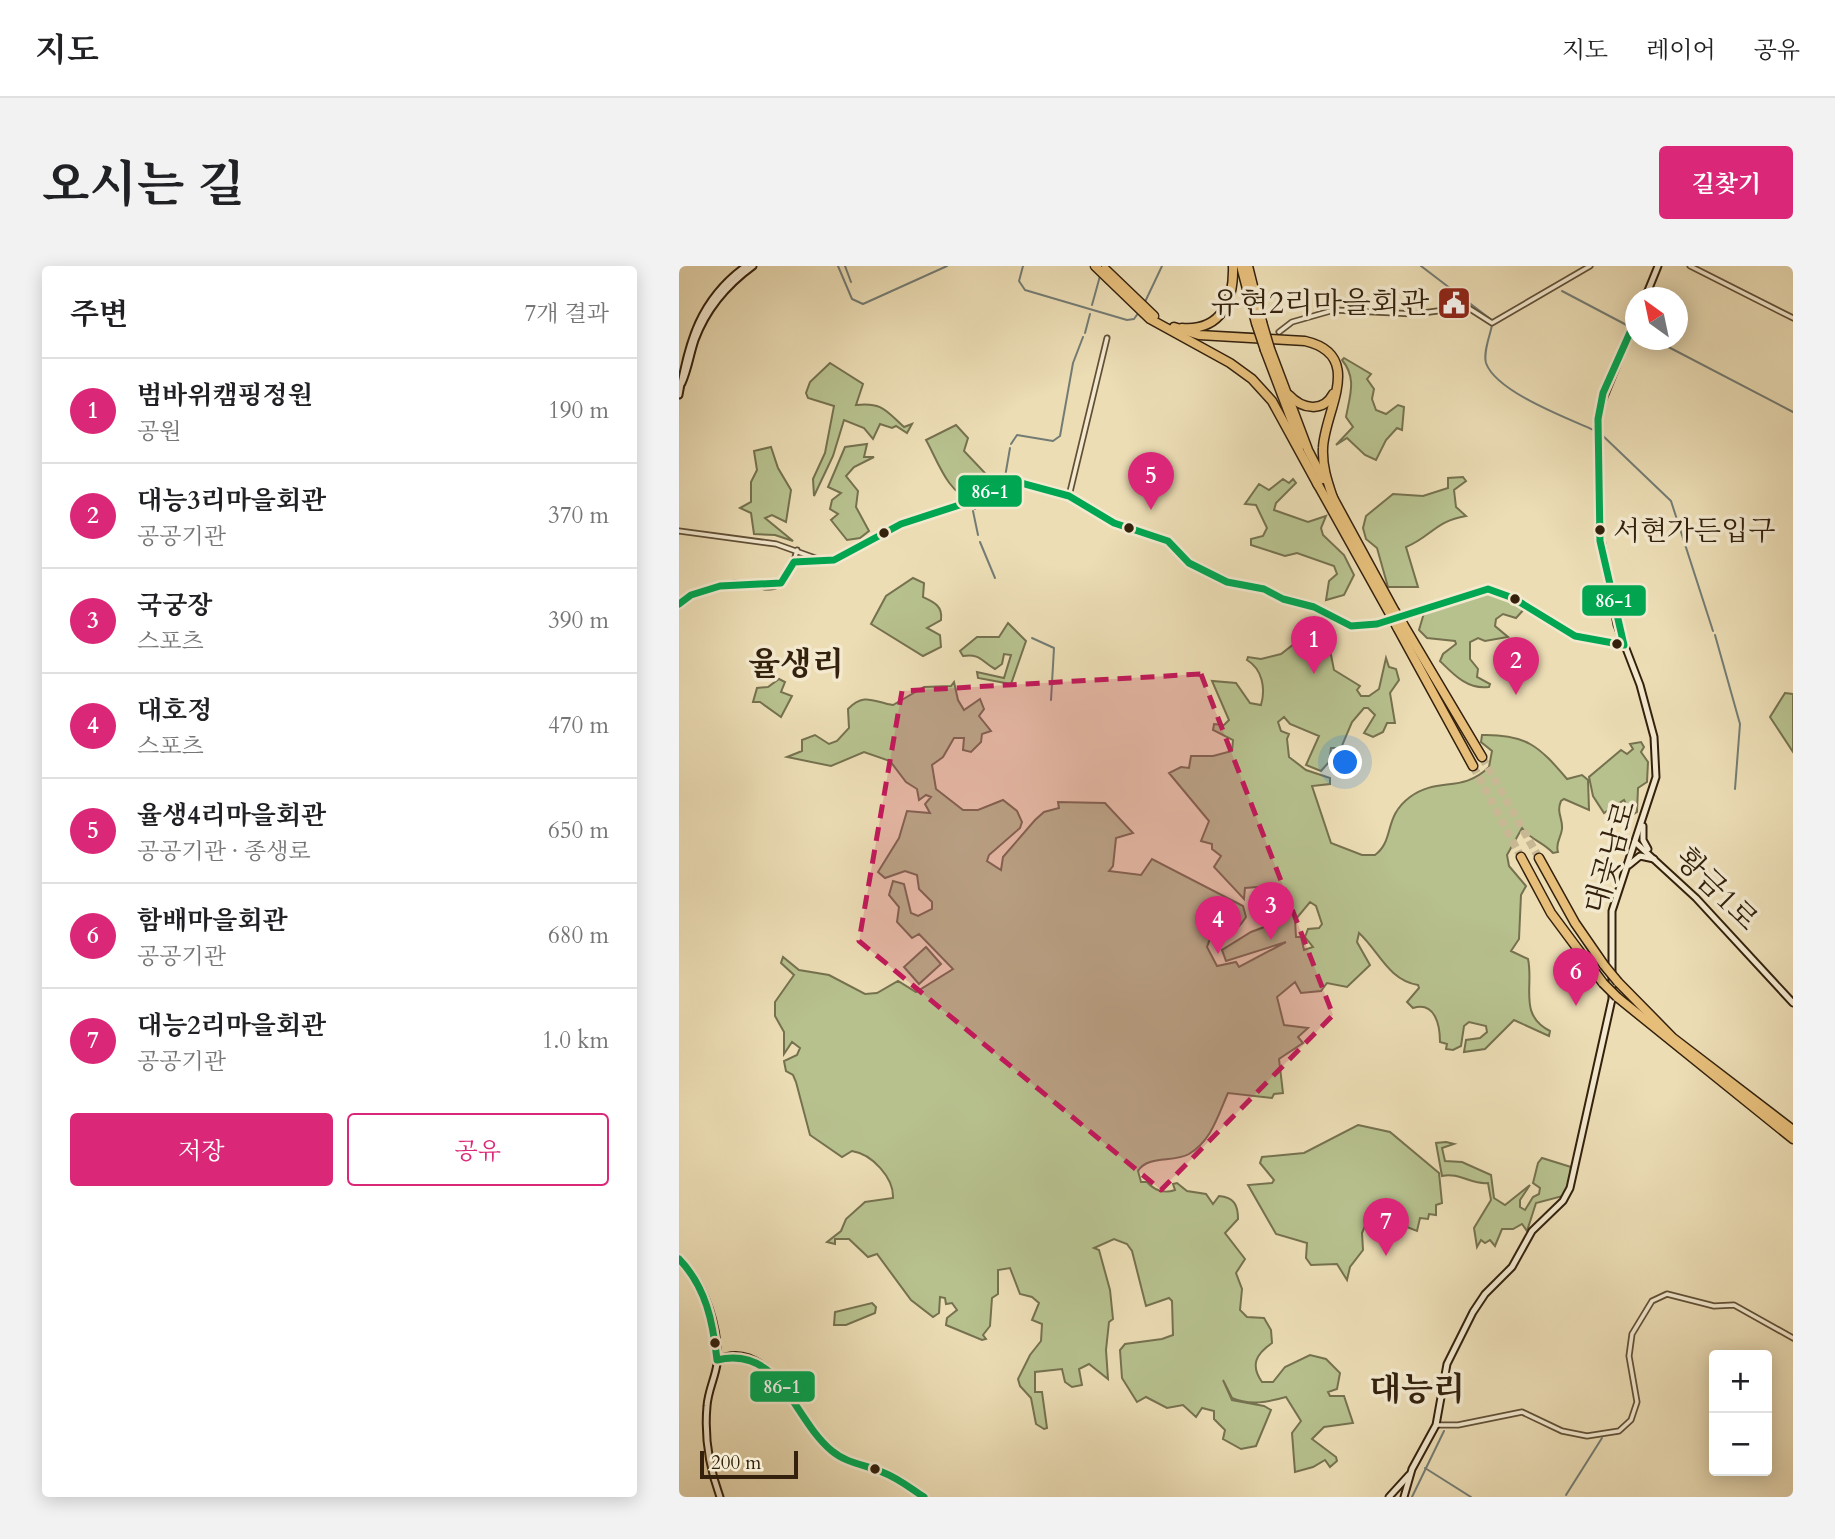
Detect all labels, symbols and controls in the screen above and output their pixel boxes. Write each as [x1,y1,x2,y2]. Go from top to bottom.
text: 지도 [35,28,99,73]
text: 지도 [1562,34,1608,67]
text: 레이어 [1646,34,1716,67]
text: 공유 [1754,34,1800,67]
button: 길찾기 [1659,146,1793,219]
text: 오시는 길 [42,152,245,219]
place label: 유현2리마을회관 [1211,283,1430,324]
public building icon: 유현2리마을회관 [1435,284,1473,322]
north arrow [1625,287,1688,350]
text: 주변 [70,294,128,335]
text: 7개 결과 [524,298,609,329]
text: 범바위캠핑정원 [137,378,313,413]
text: 1 [87,395,99,426]
text: 190 m [548,395,609,426]
text: 공원 [137,416,181,447]
pin: 5 [1128,452,1174,510]
line badge: 86-1 [957,474,1023,508]
text: 86-1 [971,479,1009,505]
text: 대능3리마을회관 [137,483,326,518]
text: 2 [87,500,99,531]
text: 370 m [548,500,609,531]
place label: 서현가든입구 [1613,512,1775,550]
text: 공공기관 [137,521,226,552]
unlabelled marker [1122,521,1136,535]
marker: 서현가든입구 [1593,523,1607,537]
unlabelled marker [877,526,891,540]
line badge: 86-1 [1581,584,1647,617]
text: 국궁장 [137,588,212,623]
text: 86-1 [1595,588,1633,614]
unlabelled marker [1508,592,1522,606]
text: 3 [87,605,99,636]
text: 390 m [548,605,609,636]
pin: 1 [1291,616,1337,674]
text: 스포츠 [137,626,204,657]
pin: 2 [1493,637,1539,695]
unlabelled marker [1610,637,1624,651]
district label: 율생리 [748,642,844,687]
text: 대호정 [137,693,212,728]
text: 4 [87,710,99,741]
text: 470 m [548,710,609,741]
text: 스포츠 [137,731,204,762]
your location [1328,745,1362,779]
street label: 대곶남로 [1575,796,1646,919]
text: 율생4리마을회관 [137,798,326,833]
text: 5 [87,815,99,846]
text: 650 m [548,815,609,846]
text: 공공기관 · 종생로 [137,836,311,867]
street label: 황금1로 [1666,839,1767,940]
pin: 3 [1248,882,1294,940]
pin: 4 [1195,896,1241,954]
text: 함배마을회관 [137,903,288,938]
text: 6 [87,920,99,951]
text: 680 m [548,920,609,951]
text: 공공기관 [137,941,226,972]
pin: 6 [1553,948,1599,1006]
text: 대능2리마을회관 [137,1008,326,1043]
text: 7 [87,1025,99,1056]
text: 1.0 km [542,1025,609,1056]
text: 공공기관 [137,1046,226,1077]
button: 저장 [70,1113,333,1186]
button: 공유 [347,1113,609,1186]
pin: 7 [1363,1198,1409,1256]
unlabelled marker [708,1336,722,1350]
map controls [1709,1350,1772,1476]
button: + [1709,1350,1772,1413]
district label: 대능리 [1369,1367,1465,1412]
line badge: 86-1 [749,1370,816,1403]
text: 86-1 [763,1374,801,1400]
button: − [1709,1413,1772,1476]
scale bar [700,1448,798,1480]
text: 200 m [711,1450,761,1476]
unlabelled marker [868,1462,882,1476]

